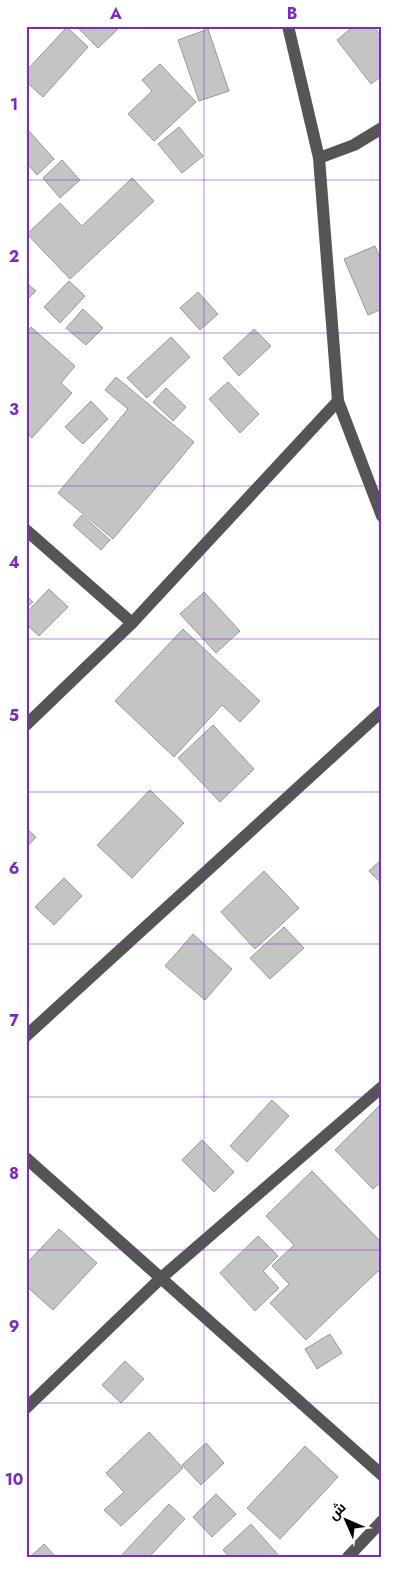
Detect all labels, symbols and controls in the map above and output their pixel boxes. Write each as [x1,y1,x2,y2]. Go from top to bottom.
text: A [109,2,122,25]
text: B [287,2,297,25]
text: 1 [10,93,18,116]
text: 2 [9,245,19,268]
text: 3 [9,398,19,421]
text: 4 [8,551,20,574]
text: 5 [9,704,19,727]
text: 6 [9,857,19,880]
text: 7 [9,1009,19,1032]
text: 8 [9,1162,19,1185]
text: 9 [9,1315,19,1338]
text: 10 [5,1468,23,1491]
north arrow [320,1496,370,1546]
text: ش [323,1497,350,1524]

